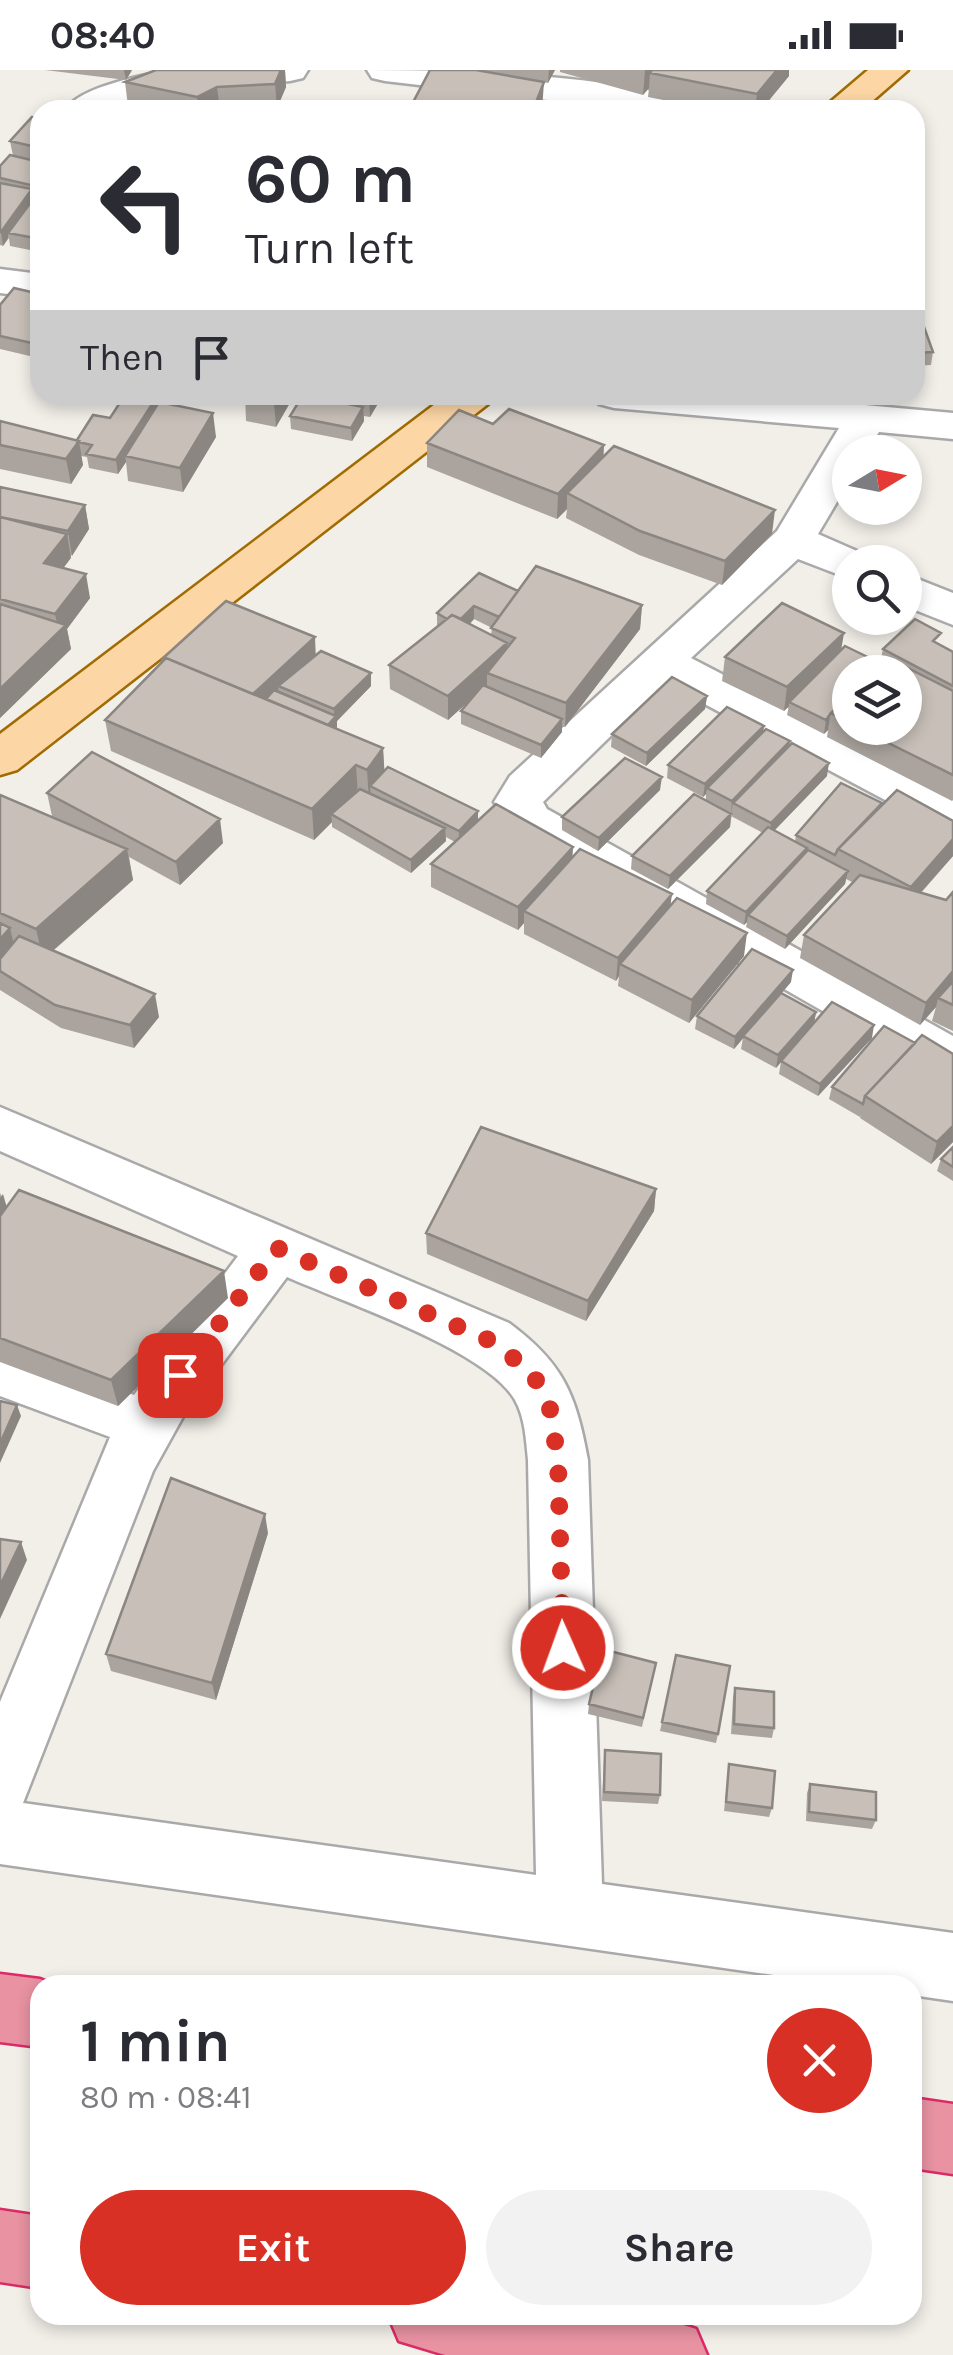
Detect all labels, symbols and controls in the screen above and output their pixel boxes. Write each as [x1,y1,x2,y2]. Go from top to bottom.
text: 08:40 [50,13,156,58]
text: 60 m [245,138,416,220]
icon: left [80,140,210,270]
text: Turn left [245,222,414,274]
icon: arrive [184,330,239,385]
text: Then [80,335,164,380]
north arrow [832,435,922,525]
map controls [832,435,922,745]
button: search [832,545,922,635]
button: layers [832,655,922,745]
pin [138,1333,223,1418]
icon: arrive [153,1348,208,1403]
position arrow [511,1596,615,1700]
text: 1 min [80,2006,231,2076]
button: close [767,2008,872,2113]
text: 80 m · 08:41 [80,2079,252,2116]
button: Exit [80,2190,466,2305]
button: Share [486,2190,872,2305]

